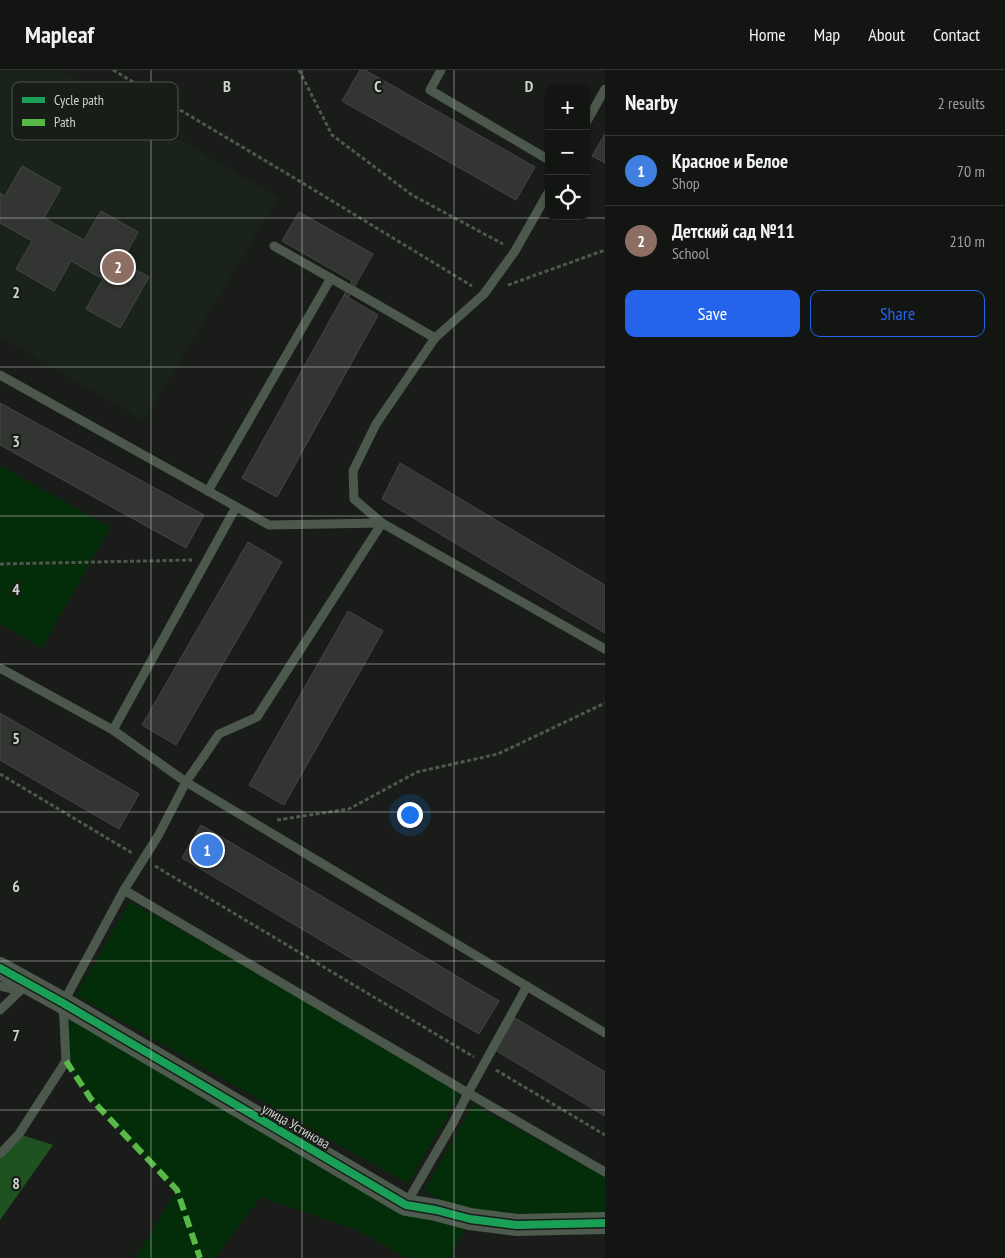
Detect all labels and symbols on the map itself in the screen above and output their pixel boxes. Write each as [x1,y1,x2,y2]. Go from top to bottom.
text: B [223,76,231,96]
text: C [374,76,382,96]
text: D [525,76,534,96]
legend [12,82,178,140]
text: Cycle path [54,91,104,109]
text: Path [54,113,76,131]
pin: 2 [102,248,134,286]
text: 2 [12,282,20,302]
text: 3 [12,431,20,451]
text: 4 [12,579,20,599]
text: 5 [12,728,20,748]
your location [397,802,423,828]
pin: 1 [191,831,223,869]
text: 6 [12,876,20,896]
text: 7 [12,1025,20,1045]
street label: улица Устинова [259,1099,333,1153]
text: 8 [12,1173,20,1193]

